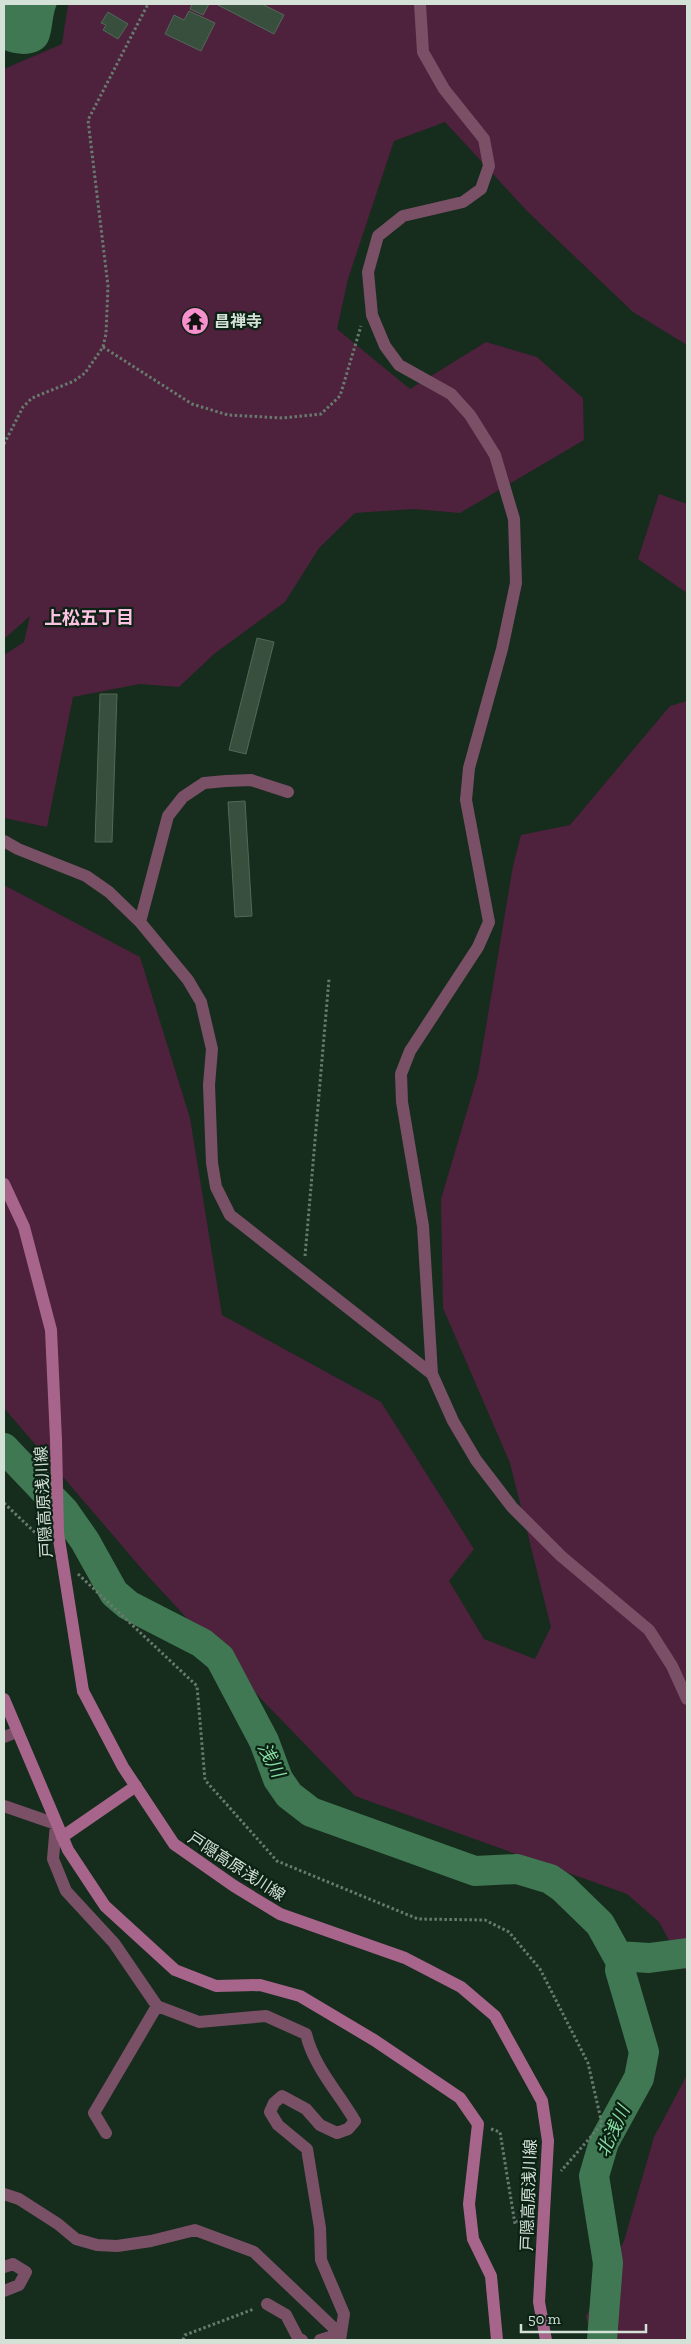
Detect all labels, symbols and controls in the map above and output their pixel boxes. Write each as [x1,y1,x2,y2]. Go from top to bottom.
temple icon: 昌禅寺 [180,306,210,336]
place label: 昌禅寺 [214,312,262,331]
district label: 上松五丁目 [44,607,134,629]
street label: 戸隠高原浅川線 [31,1446,56,1558]
water label: 浅川 [253,1739,290,1783]
street label: 戸隠高原浅川線 [185,1828,289,1905]
water label: 北浅川 [592,2100,635,2160]
street label: 戸隠高原浅川線 [517,2139,540,2251]
scale bar [521,2302,646,2334]
text: 50 m [528,2310,561,2328]

